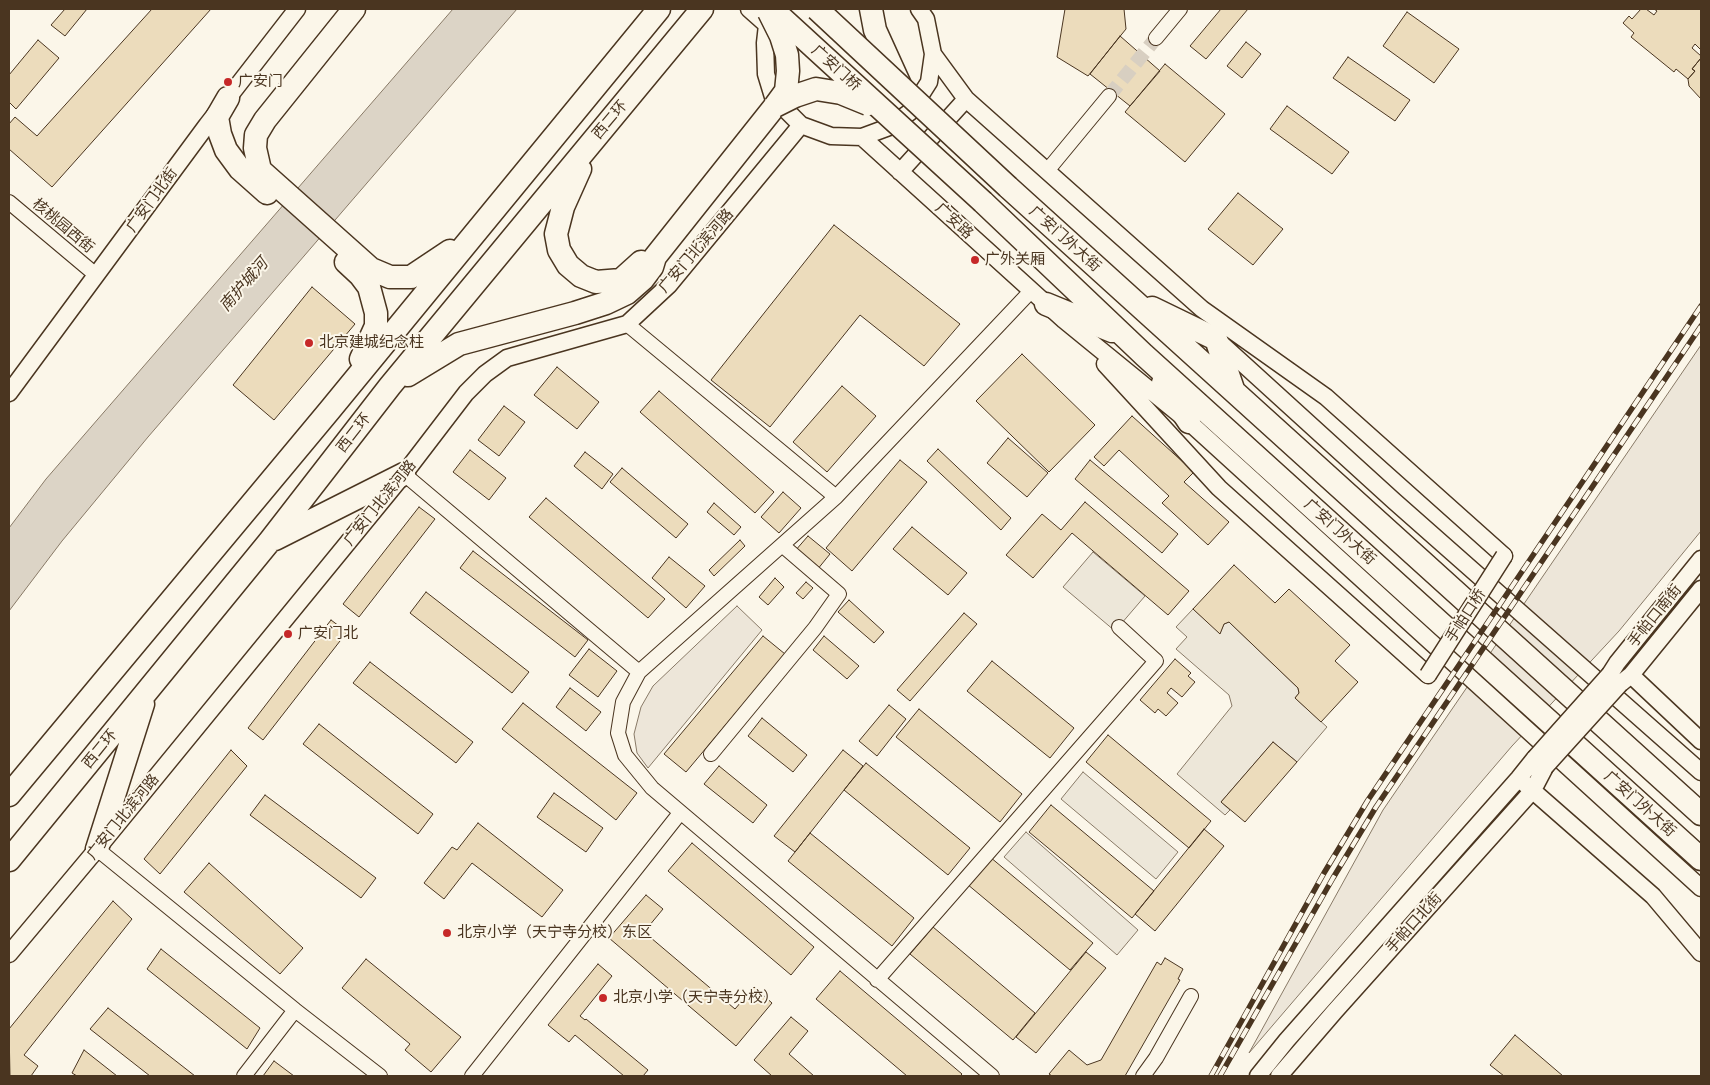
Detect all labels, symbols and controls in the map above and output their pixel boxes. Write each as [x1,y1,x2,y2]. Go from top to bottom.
street label: 广安门桥 [808,41,864,95]
place label: 广安门 [238,73,283,91]
marker: 广安门 [222,76,234,88]
street label: 西二环 [589,97,631,143]
street label: 广安门北街 [123,164,181,236]
street label: 核桃园西街 [28,195,98,257]
street label: 广安路 [931,199,977,243]
street label: 广安门外大街 [1026,202,1104,276]
street label: 广安门北滨河路 [655,205,737,297]
place label: 广外关厢 [985,251,1045,269]
marker: 广外关厢 [969,254,981,266]
water label: 南护城河 [216,255,272,315]
place label: 北京建城纪念柱 [319,334,424,352]
marker: 北京建城纪念柱 [303,337,315,349]
street label: 西二环 [333,410,375,456]
street label: 广安门北滨河路 [340,457,420,549]
street label: 广安门外大街 [1301,495,1379,569]
street label: 手帕口南街 [1624,581,1686,651]
street label: 手帕口桥 [1442,586,1490,646]
place label: 广安门北 [298,625,358,643]
marker: 广安门北 [282,628,294,640]
street label: 西二环 [79,726,121,772]
street label: 广安门外大街 [1601,767,1679,841]
street label: 广安门北滨河路 [83,771,163,863]
street label: 手帕口北街 [1382,889,1446,957]
place label: 北京小学（天宁寺分校）东区 [457,924,652,942]
marker: 北京小学（天宁寺分校）东区 [441,927,453,939]
place label: 北京小学（天宁寺分校） [613,989,778,1007]
marker: 北京小学（天宁寺分校） [597,992,609,1004]

